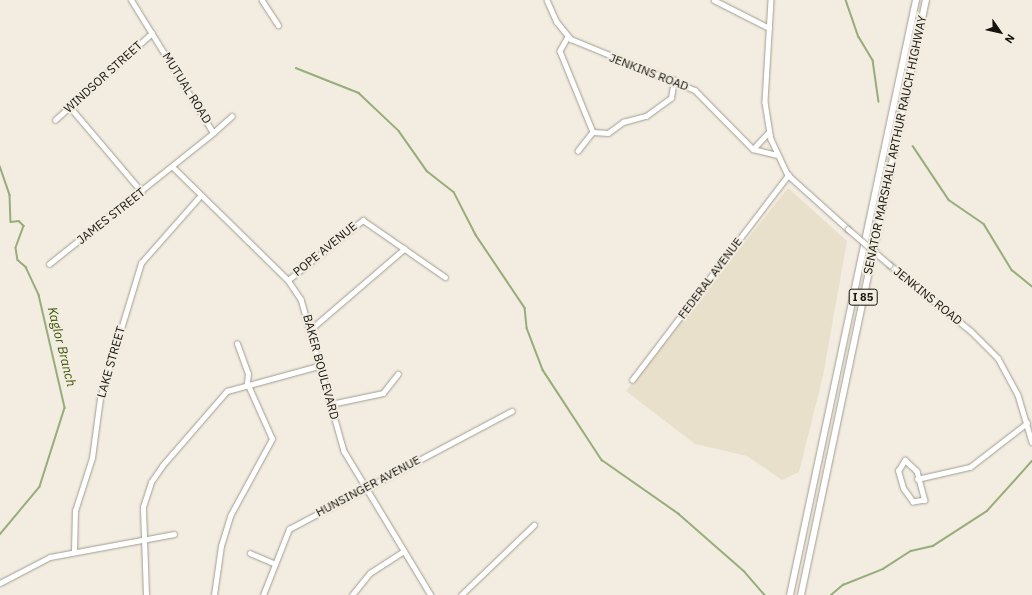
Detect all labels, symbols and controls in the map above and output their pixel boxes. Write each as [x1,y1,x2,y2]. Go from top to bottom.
north arrow [980,12,1020,52]
street label: SENATOR MARSHALL ARTHUR RAUCH HIGHWAY [860,14,930,276]
text: N [1002,31,1018,46]
street label: WINDSOR STREET [61,38,145,116]
street label: MUTUAL ROAD [159,50,215,126]
street label: JENKINS ROAD [607,50,691,94]
street label: JAMES STREET [74,185,148,247]
street label: POPE AVENUE [290,219,360,279]
street label: FEDERAL AVENUE [675,234,745,322]
street label: JENKINS ROAD [891,264,965,328]
road number: I 85 [848,288,878,306]
water label: Kaglor Branch [44,306,78,388]
street label: BAKER BOULEVARD [300,313,342,421]
street label: LAKE STREET [94,325,128,399]
street label: HUNSINGER AVENUE [313,452,423,520]

